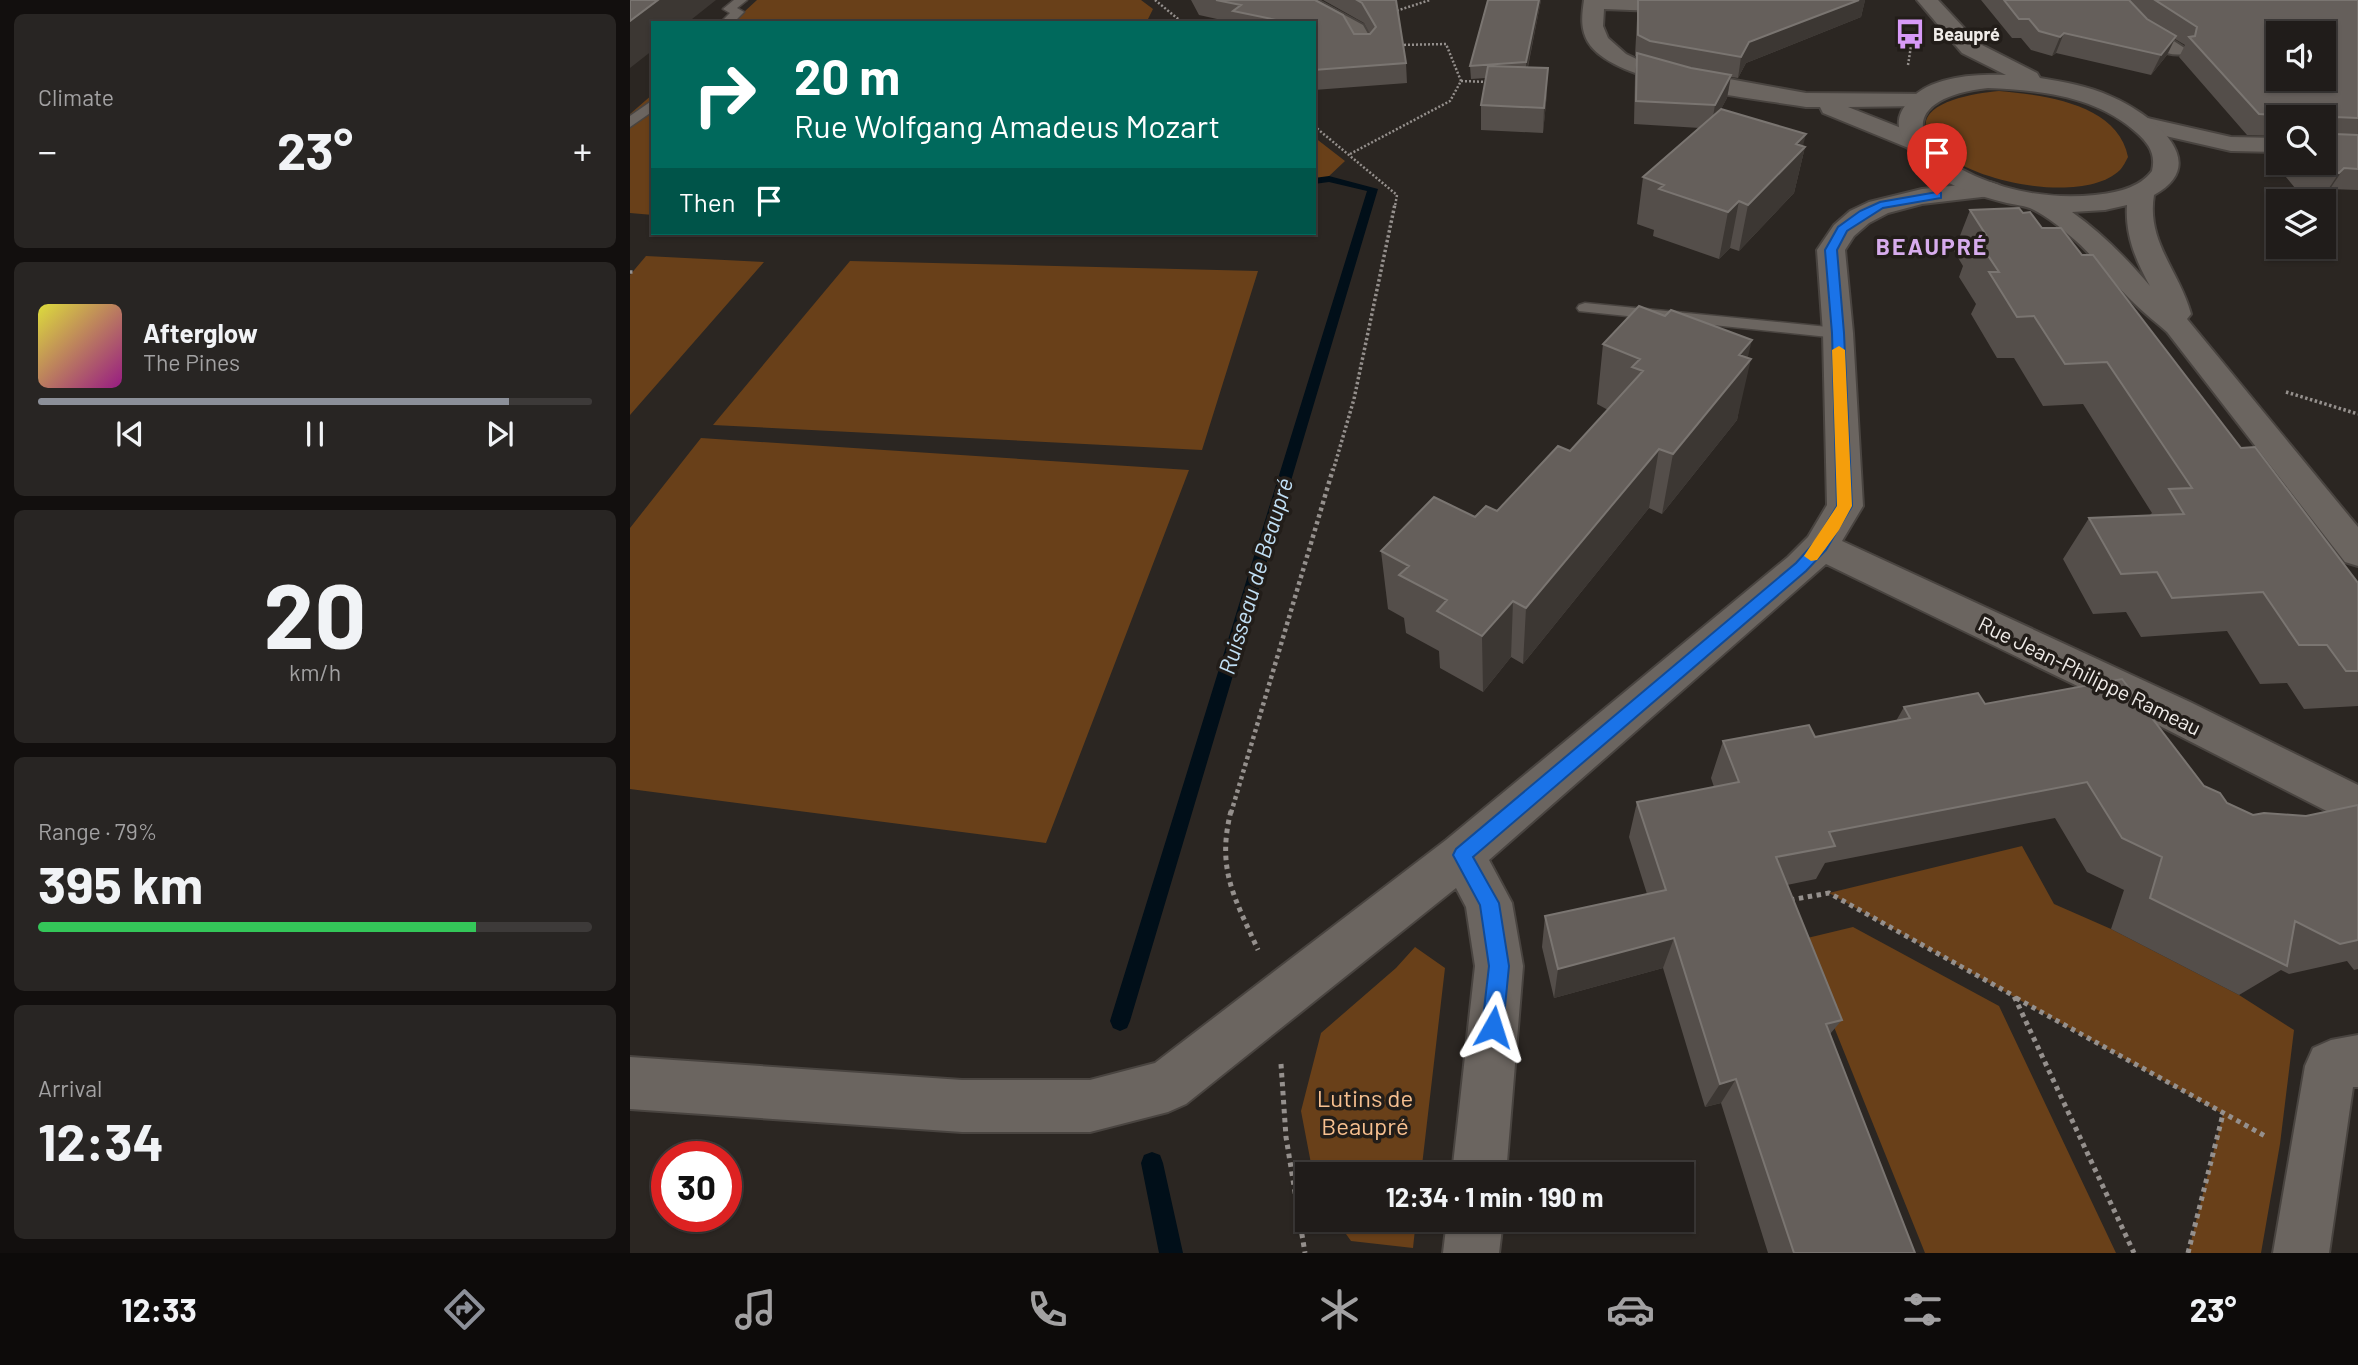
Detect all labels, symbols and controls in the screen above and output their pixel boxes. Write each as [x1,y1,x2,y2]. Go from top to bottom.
bus stop icon: Beaupré [1893,17,1927,51]
map controls [2266,21,2336,259]
button: sound [2266,21,2336,91]
place label: Beaupré [1933,23,2000,45]
text: 20 m [794,46,900,105]
icon: right [679,49,770,140]
text: Climate [38,83,114,111]
button: search [2266,105,2336,175]
text: Rue Wolfgang Amadeus Mozart [794,106,1220,144]
text: 23° [277,118,353,180]
pin [1907,123,1967,195]
text: − [38,127,57,173]
text: + [573,127,592,173]
icon: arrive [1918,134,1956,172]
icon: arrive [750,182,788,220]
text: Then [679,186,736,217]
button: layers [2266,189,2336,259]
district label: BEAUPRÉ [1876,232,1988,260]
text: Afterglow [143,317,258,348]
text: The Pines [143,348,240,376]
icon: previous [111,415,149,453]
icon: pause [296,415,334,453]
icon: next [481,415,519,453]
water label: Ruisseau de Beaupré [1212,475,1298,677]
text: 20 [264,558,366,667]
street label: Rue Jean-Philippe Rameau [1975,610,2205,740]
text: km/h [289,658,341,686]
text: Range · 79% [38,817,157,845]
text: 395 km [38,852,203,914]
position arrow [1456,990,1530,1064]
text: Arrival [38,1074,102,1102]
park label: Lutins de Beaupré [1317,1083,1413,1140]
text: 12:34 [38,1109,164,1171]
speed limit sign: 30 [651,1141,742,1232]
text: 12:34 · 1 min · 190 m [1386,1181,1603,1212]
icon: directions [440,1285,489,1334]
icon: music [731,1285,780,1334]
icon: phone [1023,1285,1072,1334]
icon: climate [1315,1285,1364,1334]
icon: car [1606,1285,1655,1334]
icon: filters [1898,1285,1947,1334]
text: 12:33 [121,1290,197,1328]
text: 23° [2190,1290,2237,1328]

